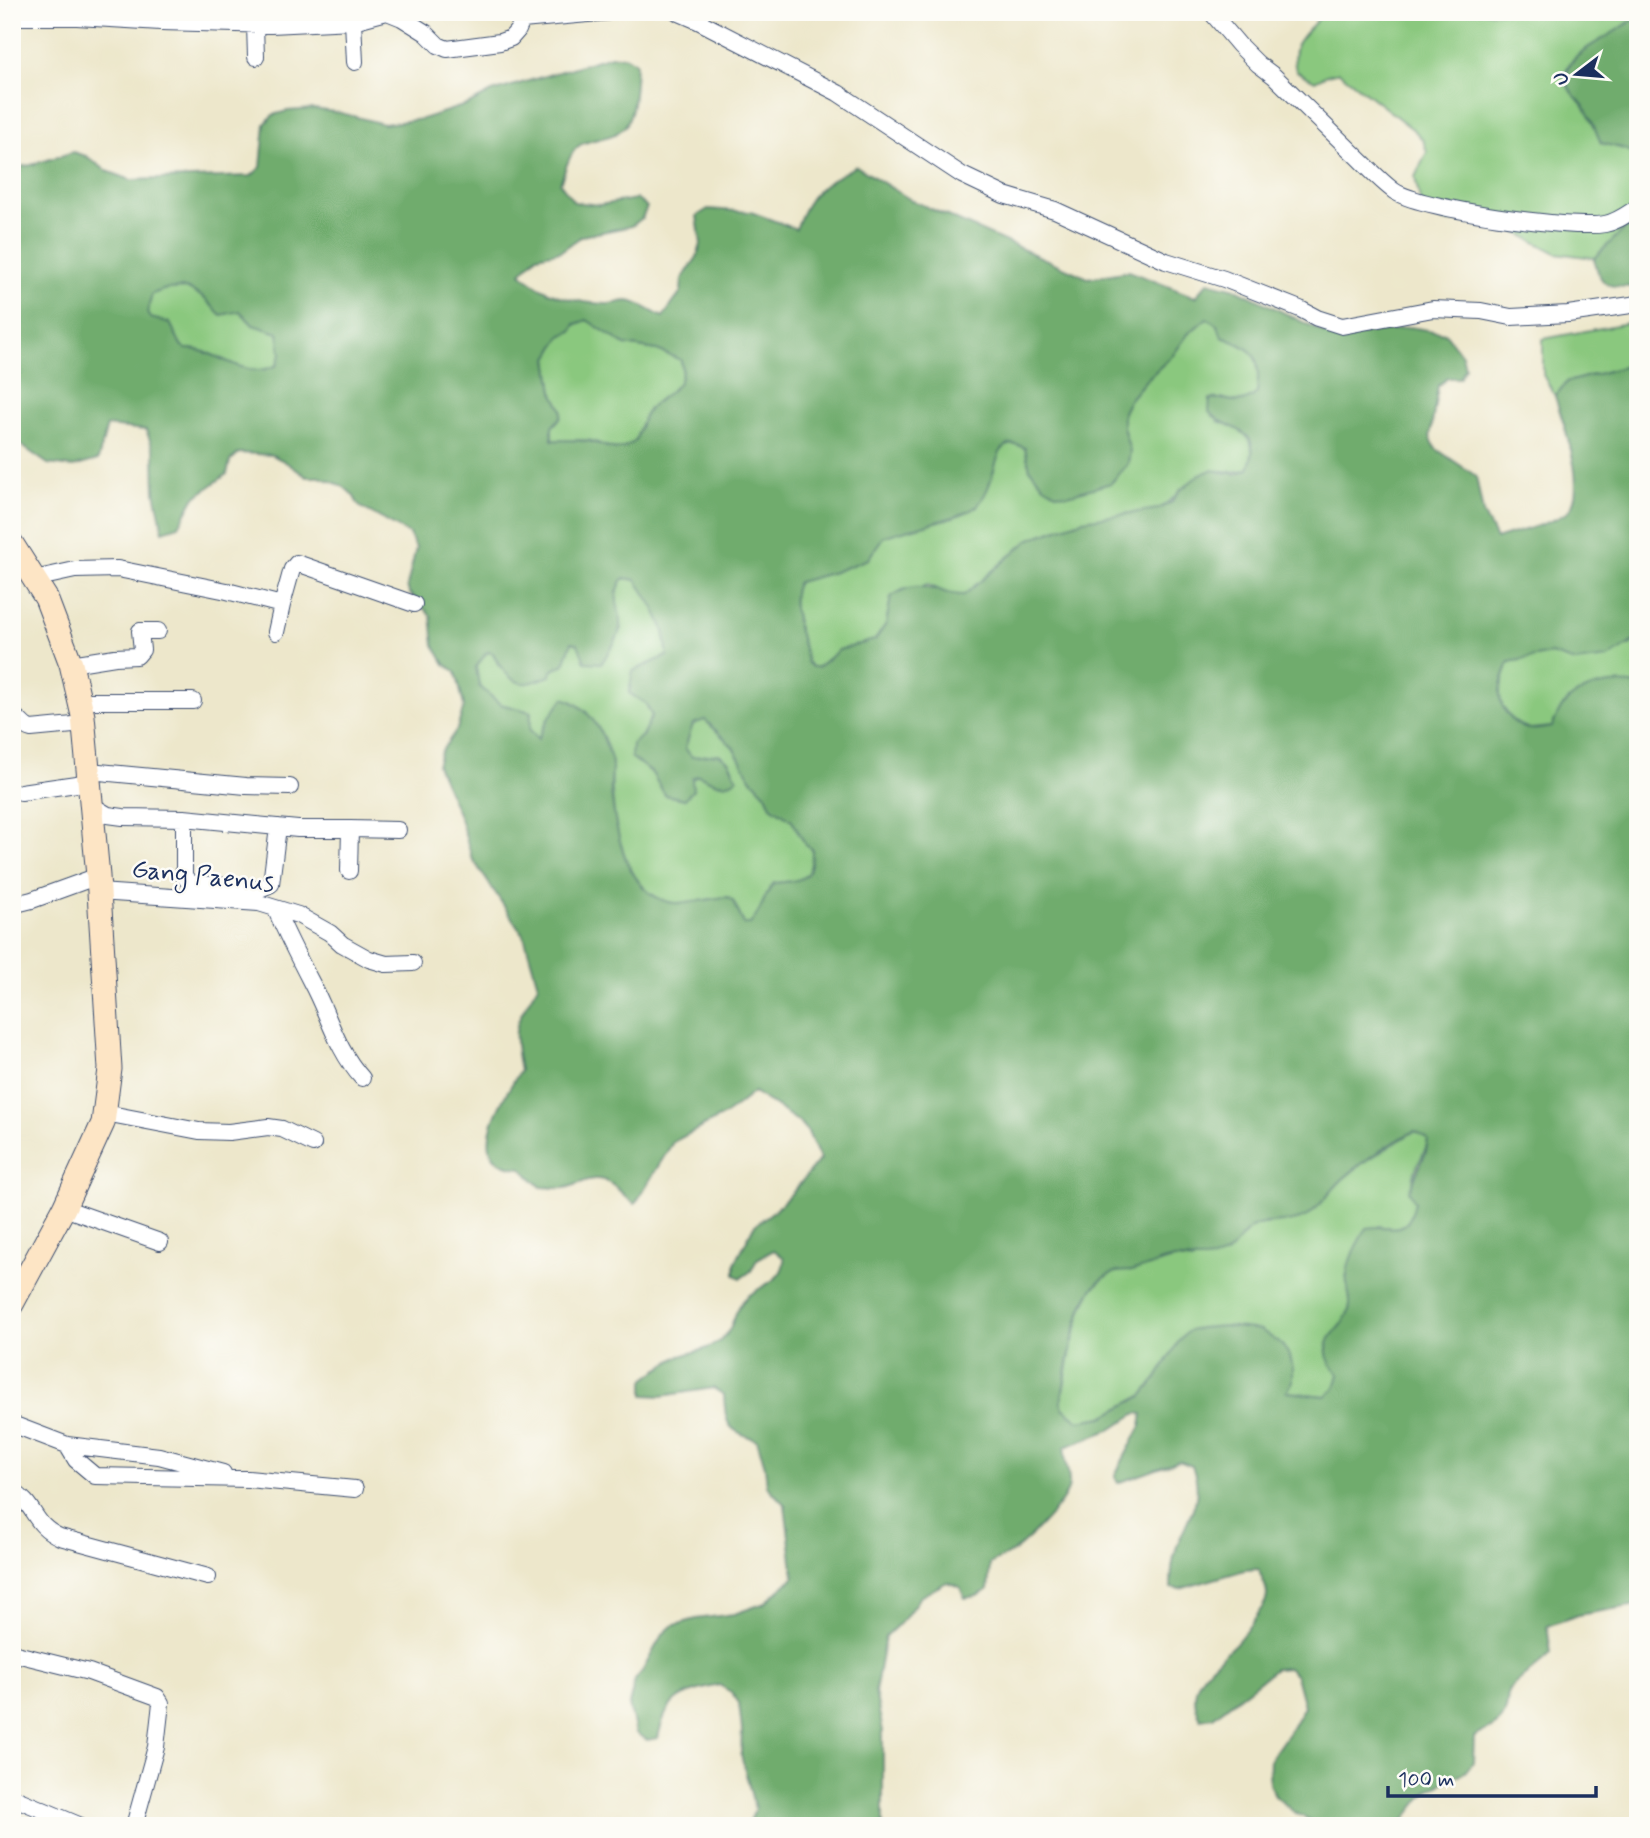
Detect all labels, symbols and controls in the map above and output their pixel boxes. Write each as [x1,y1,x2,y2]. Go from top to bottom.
north arrow [1542,38,1612,108]
text: U [1548,69,1576,88]
street label: Gang Paenus [130,853,276,903]
scale bar [1388,1754,1596,1798]
text: 100 m [1398,1766,1454,1794]

